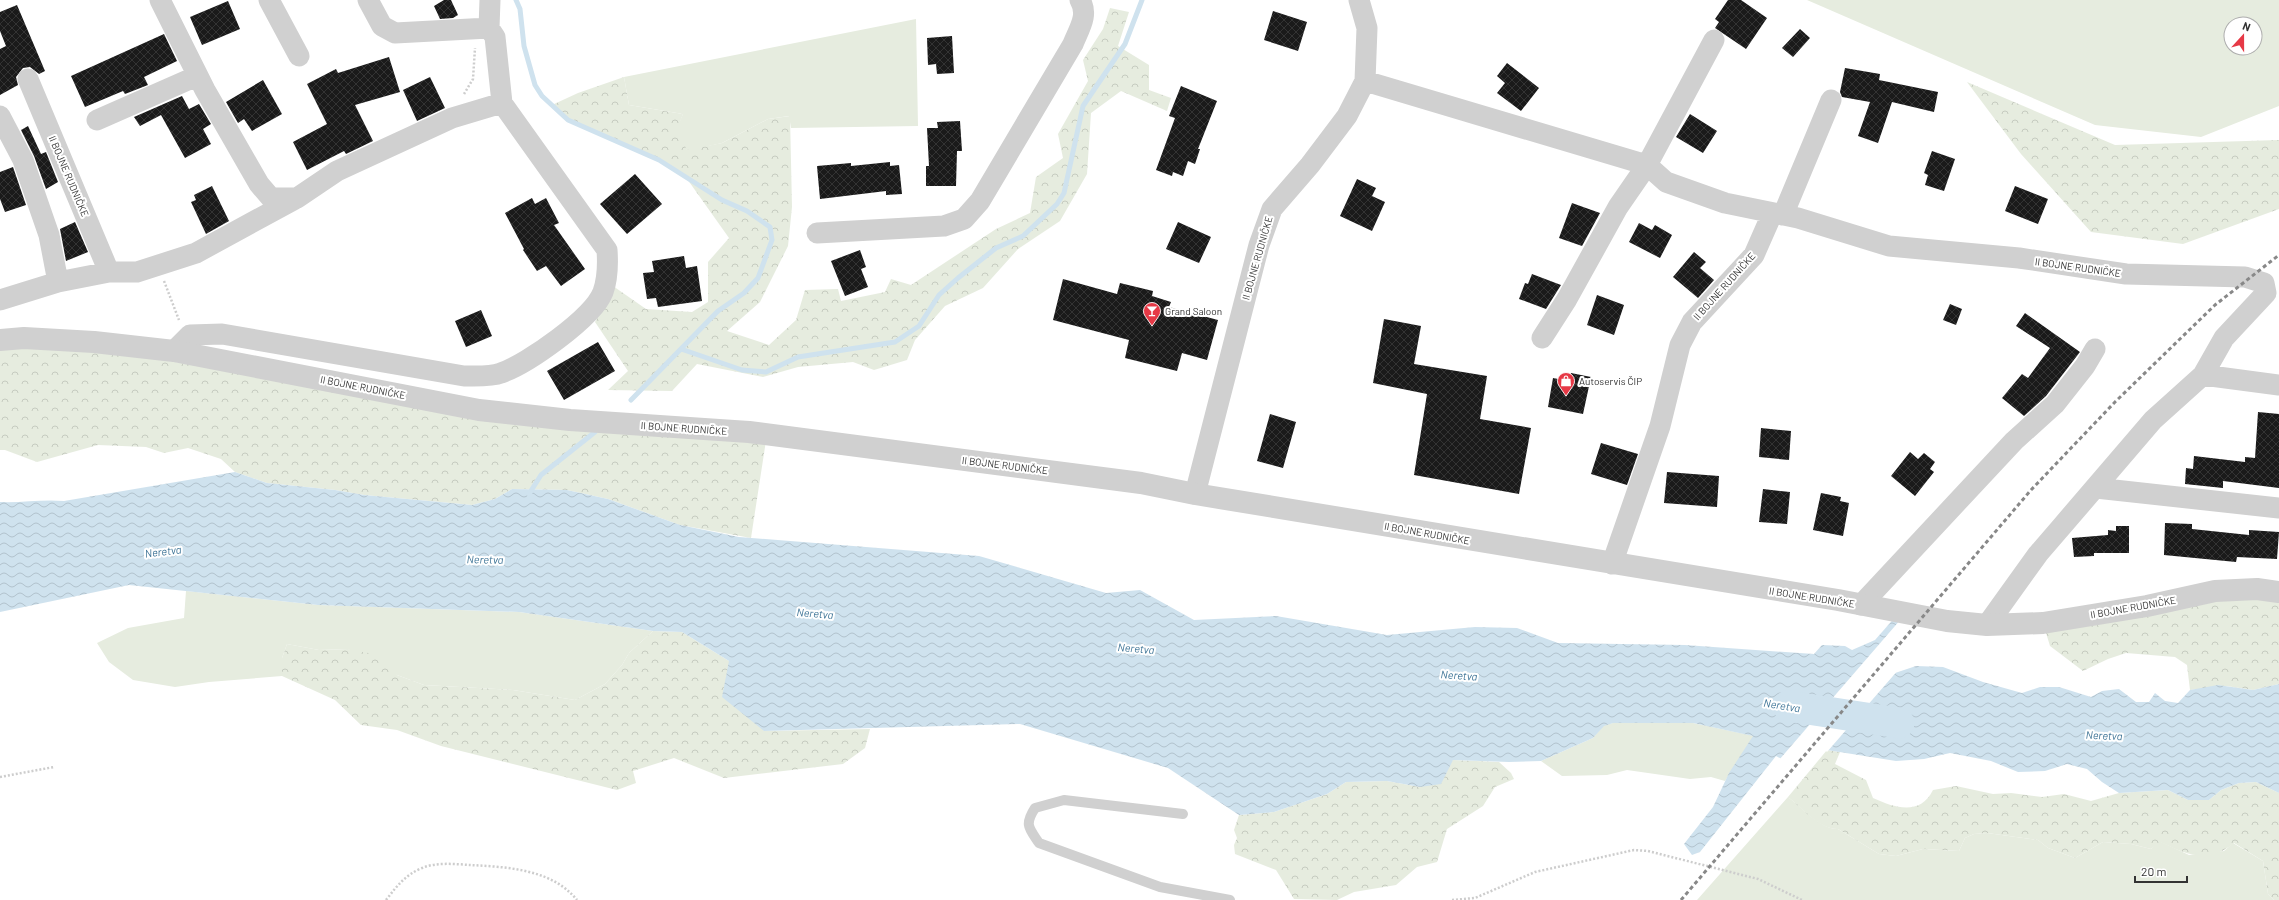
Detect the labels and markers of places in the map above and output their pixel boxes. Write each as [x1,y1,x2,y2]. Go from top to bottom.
bar icon: Grand Saloon [1142,301,1162,326]
place label: Grand Saloon [1165,305,1222,317]
shop icon: Autoservis ČIP [1556,371,1576,396]
place label: Autoservis ČIP [1579,375,1642,387]

